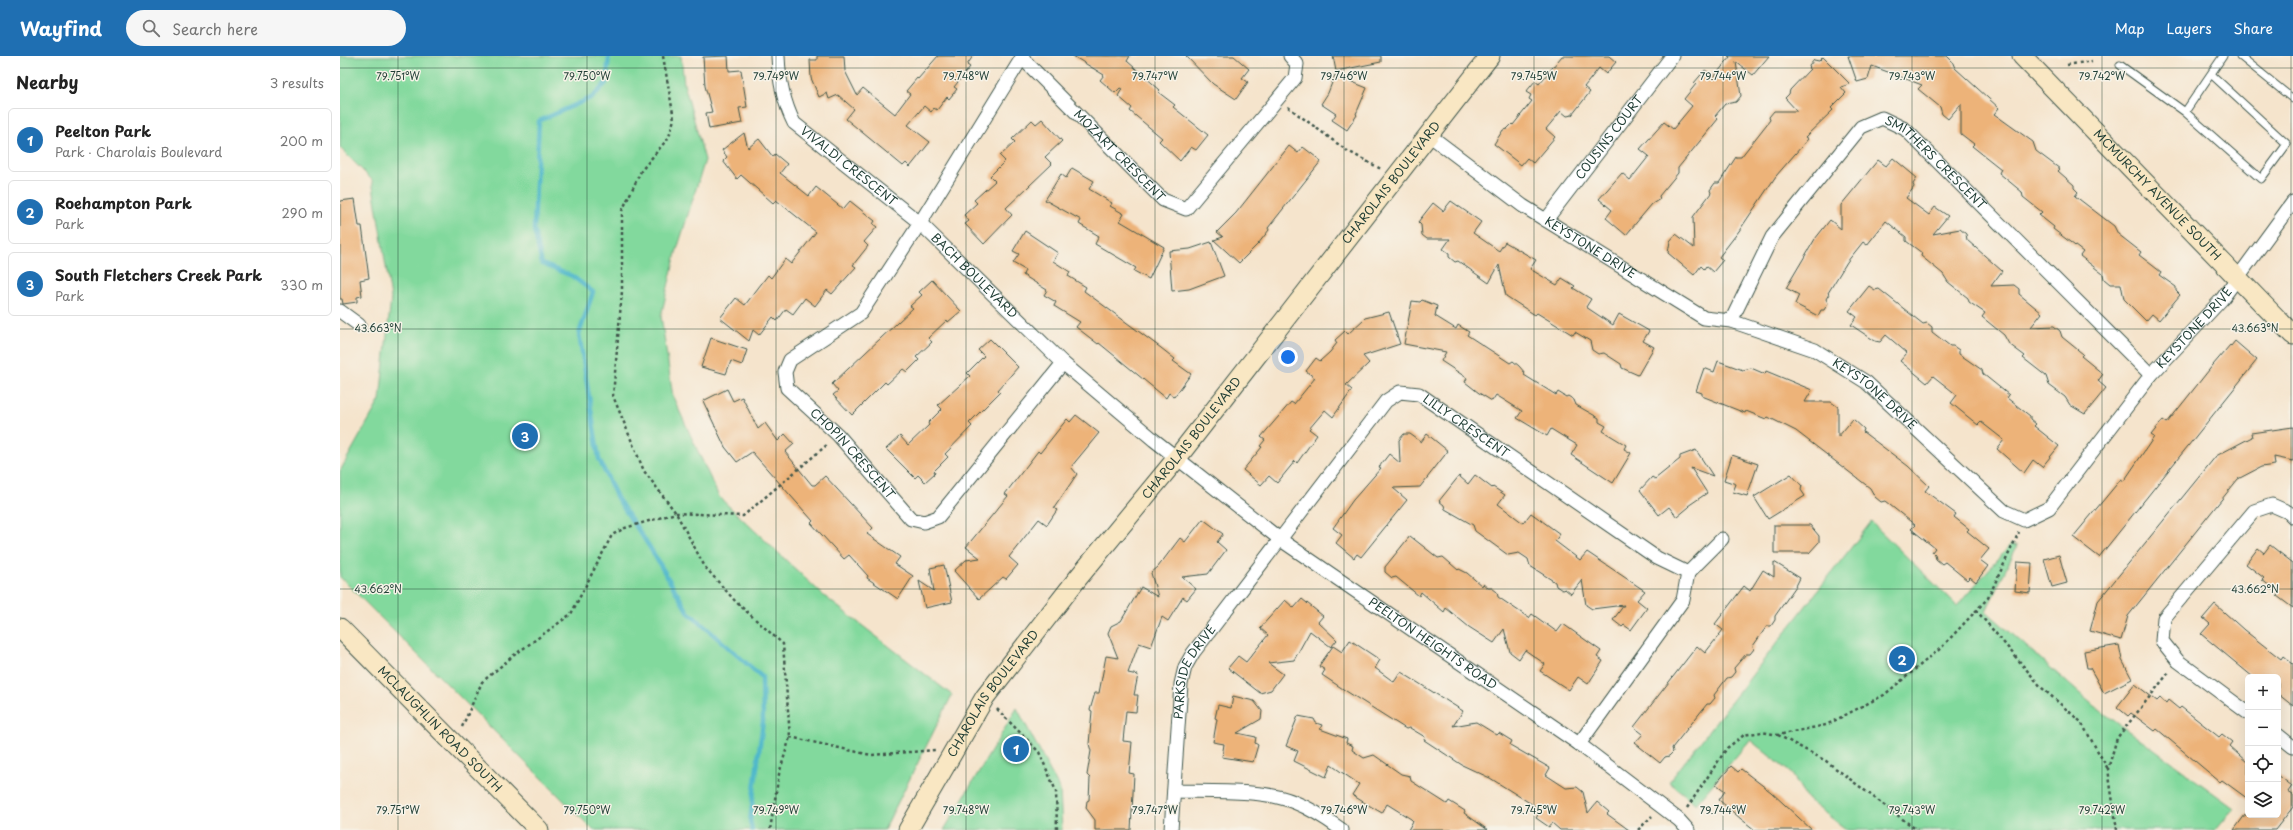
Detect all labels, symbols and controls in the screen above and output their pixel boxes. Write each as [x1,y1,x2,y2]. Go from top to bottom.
search box [126,10,406,46]
text: Wayfind [20,14,102,42]
icon: search [140,17,162,39]
text: Search here [172,17,258,40]
text: Map [2115,18,2145,39]
text: Layers [2167,18,2212,39]
text: Share [2234,18,2273,39]
text: 79.751°W [376,68,421,83]
text: 79.750°W [563,68,611,83]
text: 79.749°W [753,68,800,83]
text: 79.748°W [943,68,990,83]
text: 79.747°W [1132,68,1179,83]
text: 79.746°W [1321,68,1368,83]
text: 79.745°W [1511,68,1558,83]
text: 79.744°W [1700,68,1747,83]
text: 79.743°W [1889,68,1936,83]
text: 79.742°W [2079,68,2126,83]
text: Nearby [16,69,78,95]
text: 3 results [270,73,324,92]
street label: COUSINS COURT [1570,90,1647,183]
street label: MOZART CRESCENT [1070,105,1170,206]
street label: SMITHERS CRESCENT [1882,111,1991,214]
street label: CHAROLAIS BOULEVARD [1337,117,1444,248]
text: Peelton Park [55,119,151,142]
street label: VIVALDI CRESCENT [797,122,902,210]
street label: MCMURCHY AVENUE SOUTH [2090,125,2226,264]
text: 1 [27,131,33,150]
text: 200 m [280,131,323,150]
text: Park · Charolais Boulevard [55,142,222,161]
text: Roehampton Park [55,191,192,214]
text: 2 [25,203,35,222]
text: 290 m [282,203,323,222]
street label: KEYSTONE DRIVE [1542,212,1640,282]
text: Park [55,214,84,233]
street label: BACH BOULEVARD [927,229,1022,322]
text: South Fletchers Creek Park [55,263,262,286]
text: 3 [26,275,34,294]
text: 330 m [280,275,323,294]
street label: KEYSTONE DRIVE [2152,283,2236,372]
text: Park [55,286,84,305]
text: 43.663°N [354,320,402,335]
text: 43.663°N [2231,320,2279,335]
your location [1278,347,1298,367]
street label: KEYSTONE DRIVE [1829,353,1921,433]
street label: CHAROLAIS BOULEVARD [1137,373,1245,502]
street label: LILLY CRESCENT [1420,389,1514,462]
street label: CHOPIN CRESCENT [806,404,900,503]
pin: 3 [512,421,538,451]
text: 43.662°N [354,581,402,596]
text: 43.662°N [2231,581,2279,596]
street label: PEELTON HEIGHTS ROAD [1365,593,1501,693]
street label: PARKSIDE DRIVE [1169,621,1219,720]
street label: CHAROLAIS BOULEVARD [942,625,1042,760]
pin: 2 [1889,644,1915,674]
street label: MCLAUGHLIN ROAD SOUTH [374,661,507,796]
map controls [2245,674,2281,818]
button: + [2245,674,2281,710]
button: − [2245,710,2281,746]
pin: 1 [1003,734,1029,764]
button: locate [2245,746,2281,782]
button: layers [2245,782,2281,818]
text: 79.751°W [376,802,421,817]
text: 79.750°W [563,802,611,817]
text: 79.749°W [753,802,800,817]
text: 79.748°W [943,802,990,817]
text: 79.747°W [1132,802,1179,817]
text: 79.746°W [1321,802,1368,817]
text: 79.745°W [1511,802,1558,817]
text: 79.744°W [1700,802,1747,817]
text: 79.743°W [1889,802,1936,817]
text: 79.742°W [2079,802,2126,817]

